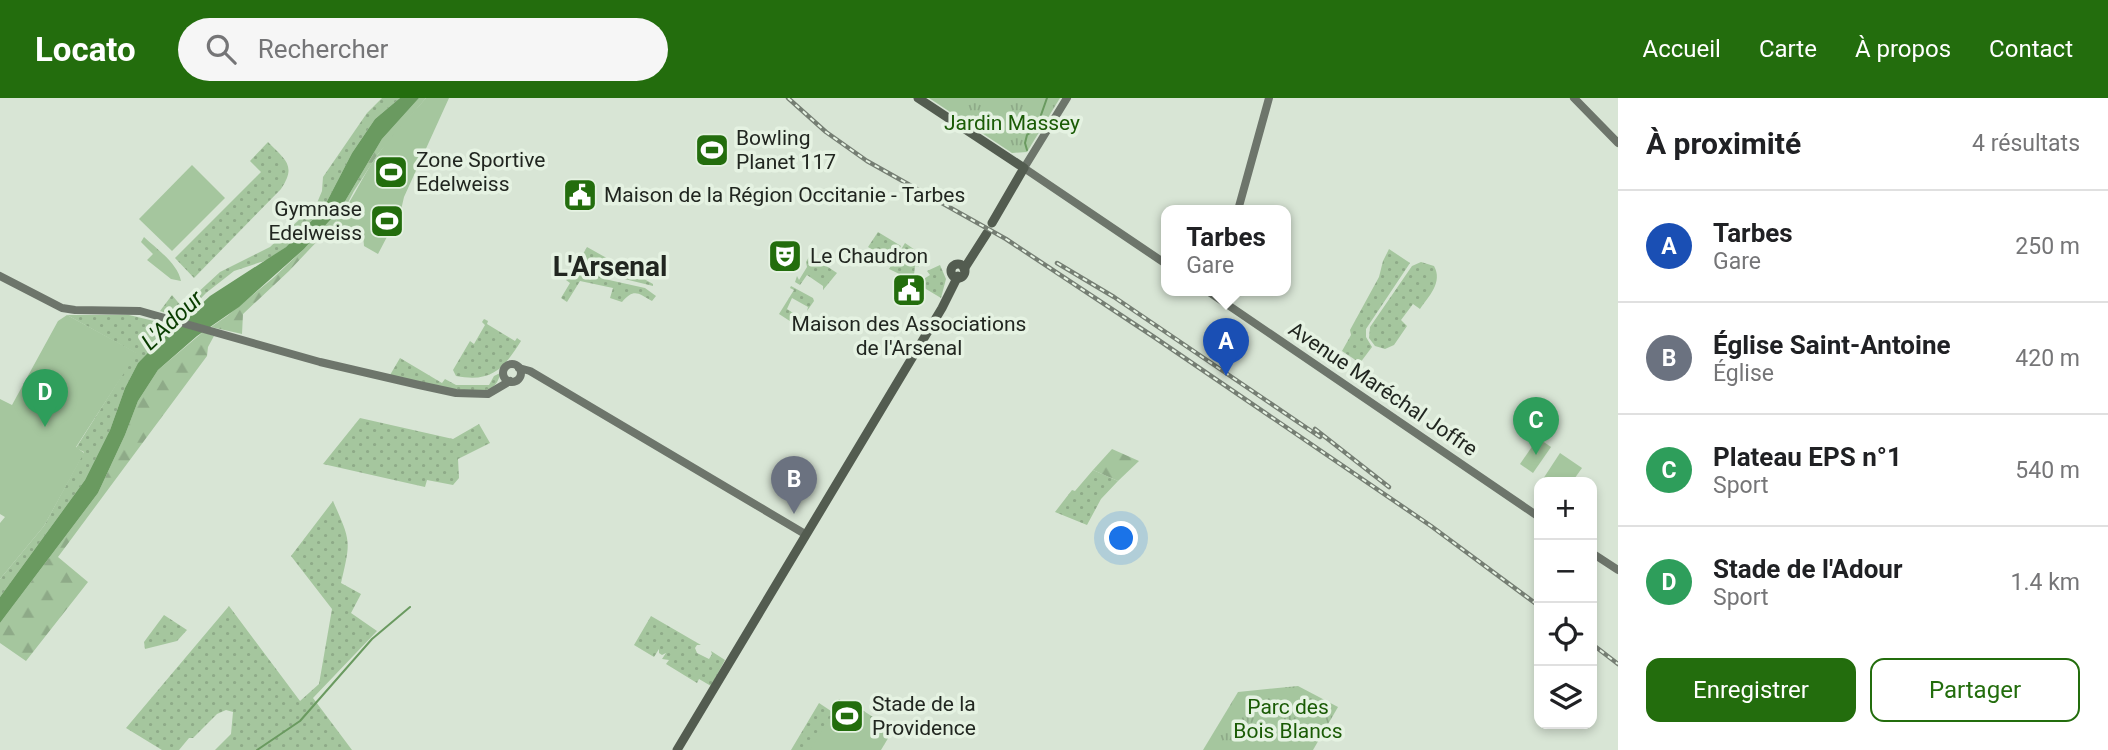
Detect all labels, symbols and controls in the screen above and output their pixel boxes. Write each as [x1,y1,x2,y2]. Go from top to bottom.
search box [178,18,668,81]
text: Locato [35,30,136,69]
icon: search [202,30,240,68]
text: Rechercher [258,34,388,64]
text: Accueil [1642,35,1721,63]
text: Carte [1759,35,1817,63]
text: À propos [1855,35,1951,63]
text: Contact [1989,35,2073,63]
park label: Jardin Massey [944,111,1080,135]
place label: Bowling Planet 117 [736,126,836,174]
text: À proximité [1646,126,1801,161]
text: 4 résultats [1972,130,2080,157]
sports icon: Bowling Planet 117 [693,131,731,169]
place label: Zone Sportive Edelweiss [416,148,545,196]
sports icon: Zone Sportive Edelweiss [372,153,410,191]
public building icon: Maison de la Région Occitanie - Tarbes [561,176,599,214]
place label: Maison de la Région Occitanie - Tarbes [604,183,965,207]
place label: Gymnase Edelweiss [268,197,362,245]
sports icon: Gymnase Edelweiss [368,202,406,240]
popup [1161,205,1291,296]
text: Tarbes [1713,218,1793,248]
text: Tarbes [1186,222,1266,252]
text: A [1661,233,1677,260]
text: 250 m [2015,233,2080,260]
theatre icon: Le Chaudron [766,237,804,275]
place label: Le Chaudron [810,244,928,268]
text: Gare [1713,248,1761,275]
district label: L'Arsenal [553,250,667,283]
text: Gare [1186,252,1234,279]
public building icon: Maison des Associations de l'Arsenal [890,271,928,309]
water label: L'Adour [136,284,210,356]
place label: Maison des Associations de l'Arsenal [792,312,1026,360]
street label: Avenue Maréchal Joffre [1284,317,1482,461]
pin: A [1203,318,1249,376]
text: Église Saint-Antoine [1713,330,1951,360]
text: B [1662,345,1676,372]
text: 420 m [2015,345,2080,372]
text: Église [1713,360,1774,387]
pin: D [22,369,68,427]
pin: C [1513,397,1559,455]
text: Plateau EPS n°1 [1713,442,1902,472]
pin: B [771,456,817,514]
text: C [1661,457,1677,484]
text: 540 m [2015,457,2080,484]
text: Sport [1713,472,1769,499]
map controls [1534,477,1597,729]
button: + [1534,477,1597,540]
your location [1104,521,1138,555]
button: − [1534,540,1597,603]
text: Stade de l'Adour [1713,554,1902,584]
text: D [1662,569,1676,596]
text: 1.4 km [2011,569,2080,596]
text: Sport [1713,584,1769,611]
button: locate [1534,603,1597,666]
button: Enregistrer [1646,658,1856,722]
button: Partager [1870,658,2080,722]
button: layers [1534,666,1597,729]
place label: Stade de la Providence [872,692,976,740]
park label: Parc des Bois Blancs [1233,695,1343,743]
sports icon: Stade de la Providence [828,697,866,735]

